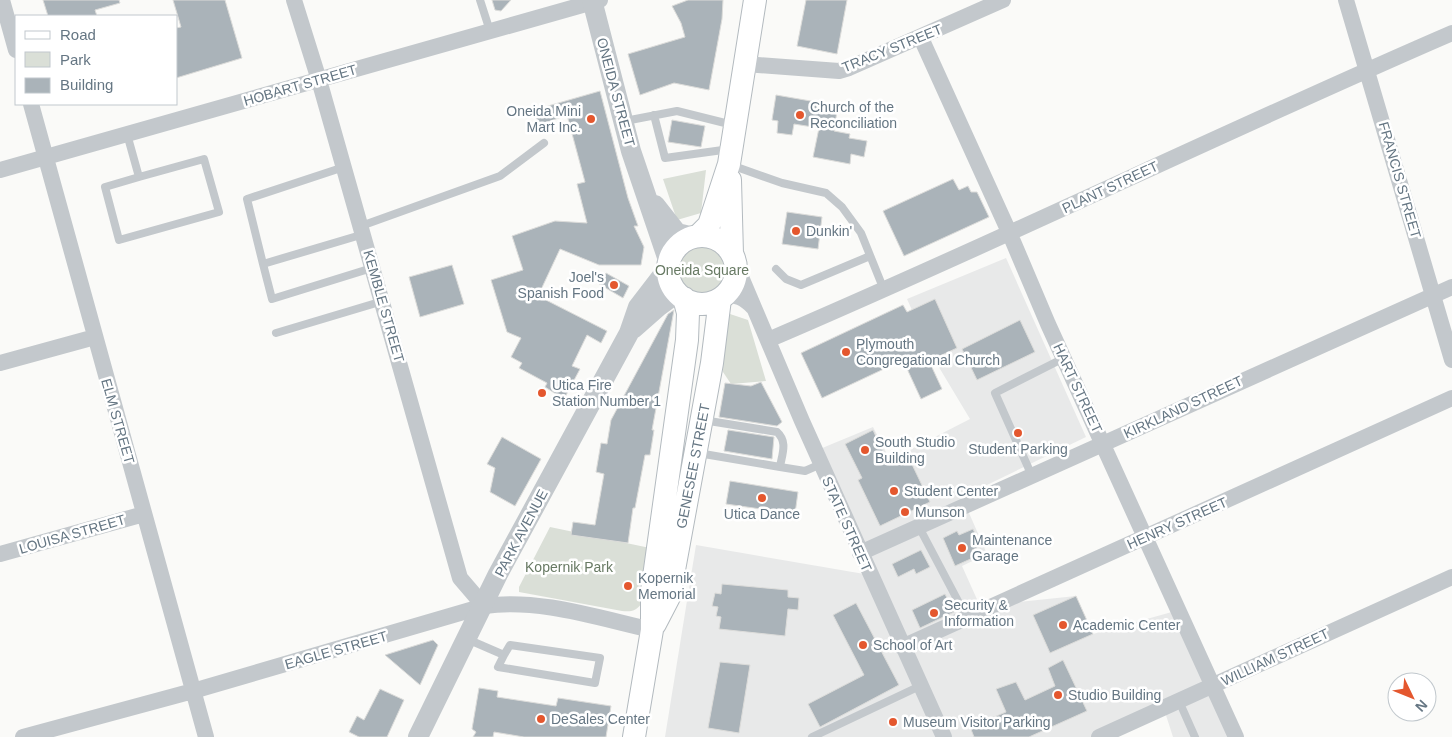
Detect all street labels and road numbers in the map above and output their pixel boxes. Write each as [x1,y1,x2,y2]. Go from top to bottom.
street label: TRACY STREET [840,21,945,75]
street label: ONEIDA STREET [594,36,638,149]
street label: HOBART STREET [242,61,359,109]
street label: FRANCIS STREET [1376,120,1424,241]
street label: PLANT STREET [1059,158,1161,216]
street label: KEMBLE STREET [360,248,408,364]
street label: HART STREET [1050,341,1106,436]
street label: KIRKLAND STREET [1121,372,1245,442]
street label: ELM STREET [98,377,138,466]
street label: GENESEE STREET [673,402,713,530]
street label: STATE STREET [819,474,875,574]
street label: PARK AVENUE [491,487,551,579]
street label: HENRY STREET [1125,494,1230,552]
street label: LOUISA STREET [17,511,127,557]
street label: WILLIAM STREET [1219,625,1332,689]
street label: EAGLE STREET [283,628,389,672]

